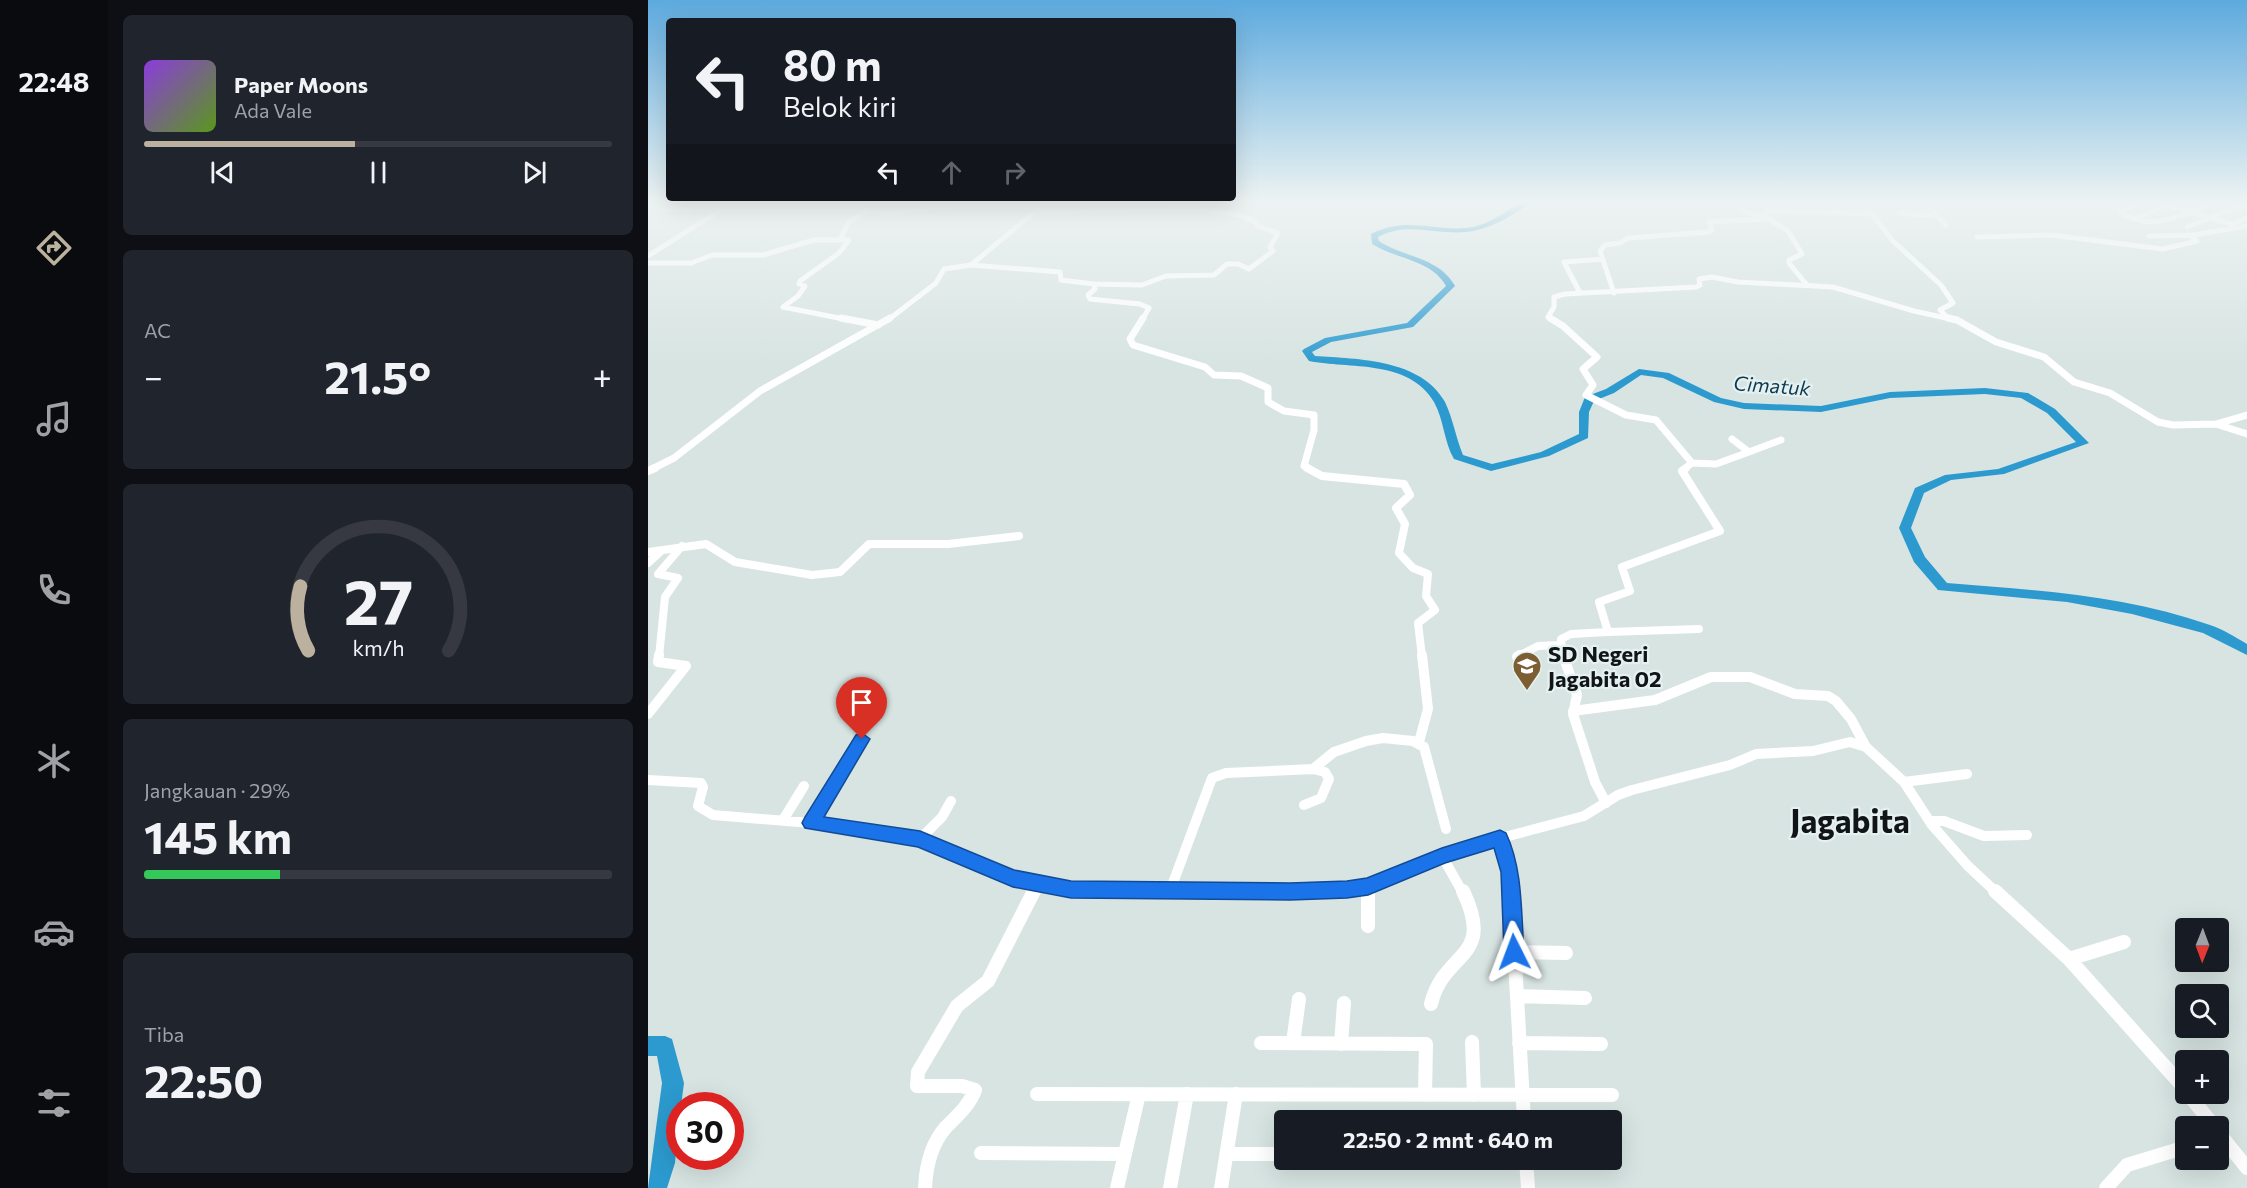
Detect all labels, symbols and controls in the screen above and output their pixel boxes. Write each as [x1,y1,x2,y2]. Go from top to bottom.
text: 80 m [783,38,882,90]
icon: left [684,42,762,120]
text: 22:48 [18,65,90,98]
text: Paper Moons [234,71,368,98]
text: Belok kiri [783,90,897,123]
text: Ada Vale [234,98,312,122]
icon: previous [206,156,239,189]
icon: pause [362,156,395,189]
icon: next [518,156,551,189]
icon: left [872,156,905,189]
icon: ahead [935,156,968,189]
icon: right [998,156,1031,189]
icon: directions [33,227,75,269]
text: AC [144,318,171,342]
text: 21.5° [324,348,431,403]
text: − [144,355,163,396]
text: + [593,355,612,396]
water label: Cimatuk [1733,370,1812,400]
icon: music [33,398,75,440]
text: 27 [343,562,413,638]
icon: phone [33,569,75,611]
text: km/h [352,634,404,660]
place label: SD Negeri Jagabita 02 [1548,640,1661,692]
school or university icon: SD Negeri Jagabita 02 [1511,650,1543,692]
pin [836,677,887,739]
icon: arrive [845,686,878,719]
icon: climate [33,740,75,782]
text: Jangkauan · 29% [144,778,290,802]
district label: Jagabita [1790,800,1910,840]
text: 145 km [144,808,292,863]
icon: car [33,911,75,953]
north arrow [2175,918,2229,972]
map controls [2175,918,2229,1170]
position arrow [1482,920,1546,984]
button: search [2175,984,2229,1038]
text: Tiba [144,1022,184,1046]
button: + [2175,1050,2229,1104]
text: 22:50 [144,1052,263,1107]
icon: filters [33,1082,75,1124]
speed limit sign: 30 [666,1092,744,1170]
button: − [2175,1116,2229,1170]
text: 22:50 · 2 mnt · 640 m [1343,1126,1553,1153]

